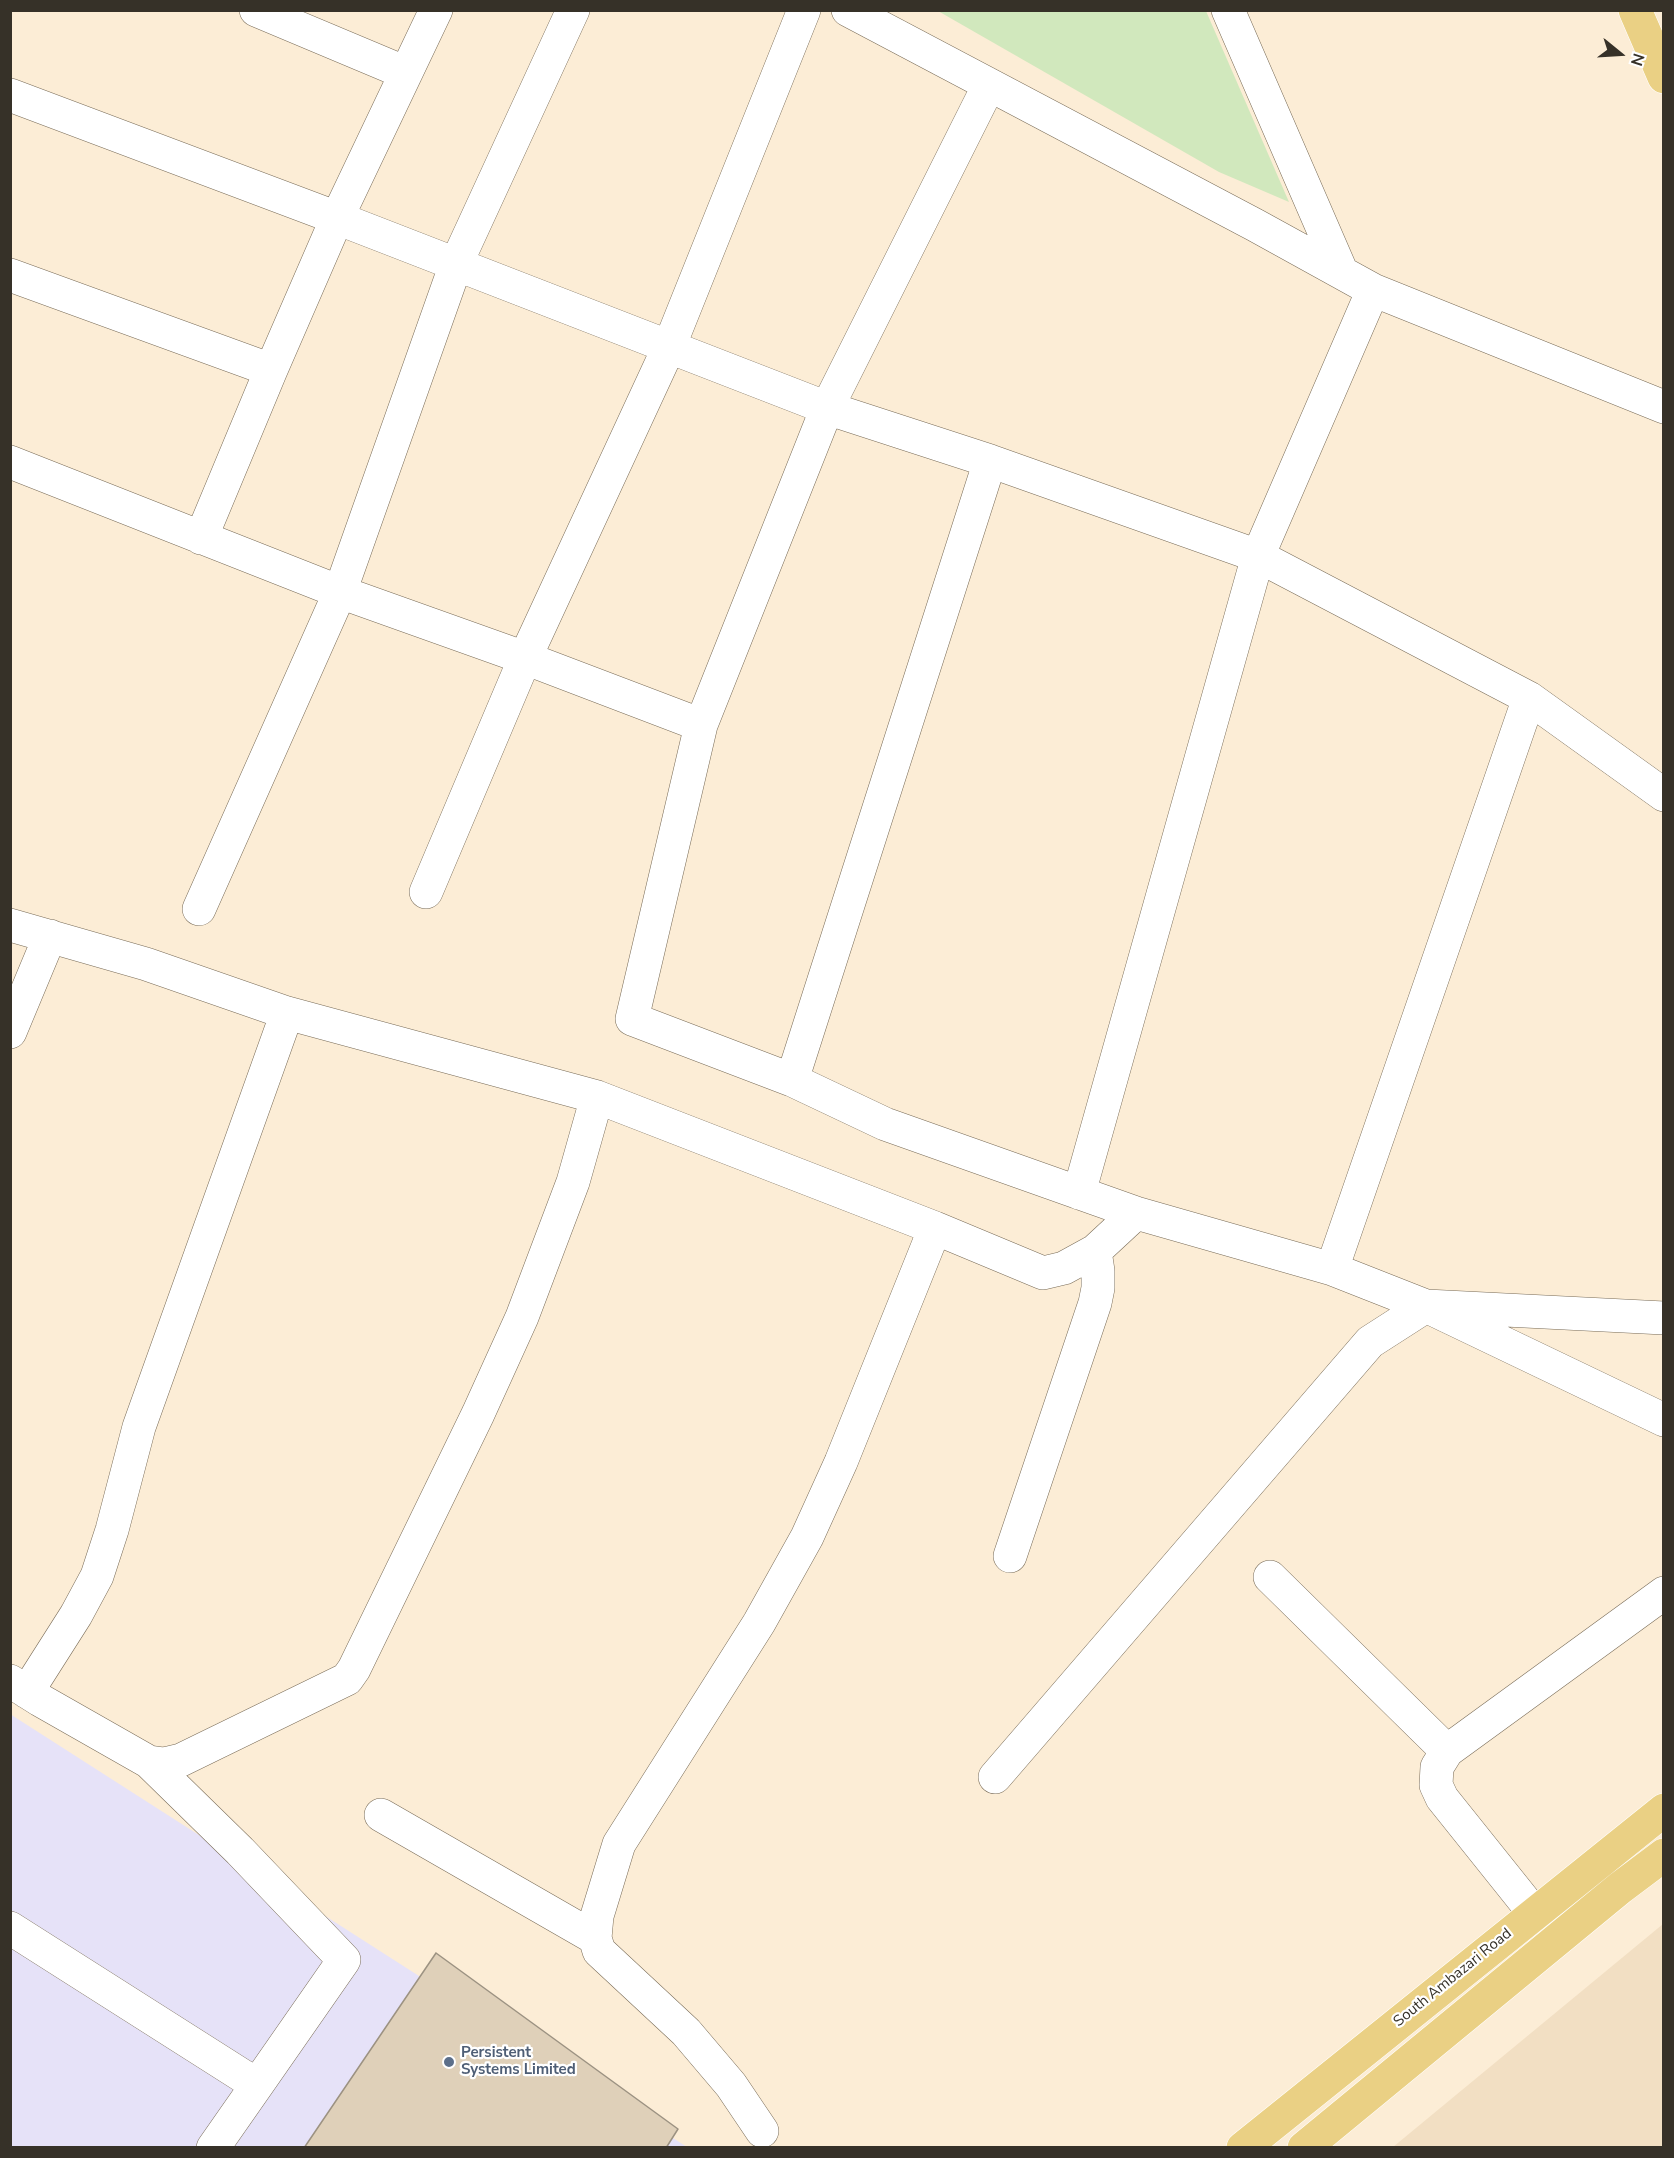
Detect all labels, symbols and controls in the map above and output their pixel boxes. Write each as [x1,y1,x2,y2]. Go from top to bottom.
north arrow [1590,24,1650,84]
text: N [1625,50,1649,69]
street label: South Ambazari Road [1390,1925,1516,2031]
place label: Persistent Systems Limited [461,2044,576,2079]
marker: Persistent Systems Limited [442,2055,456,2069]

